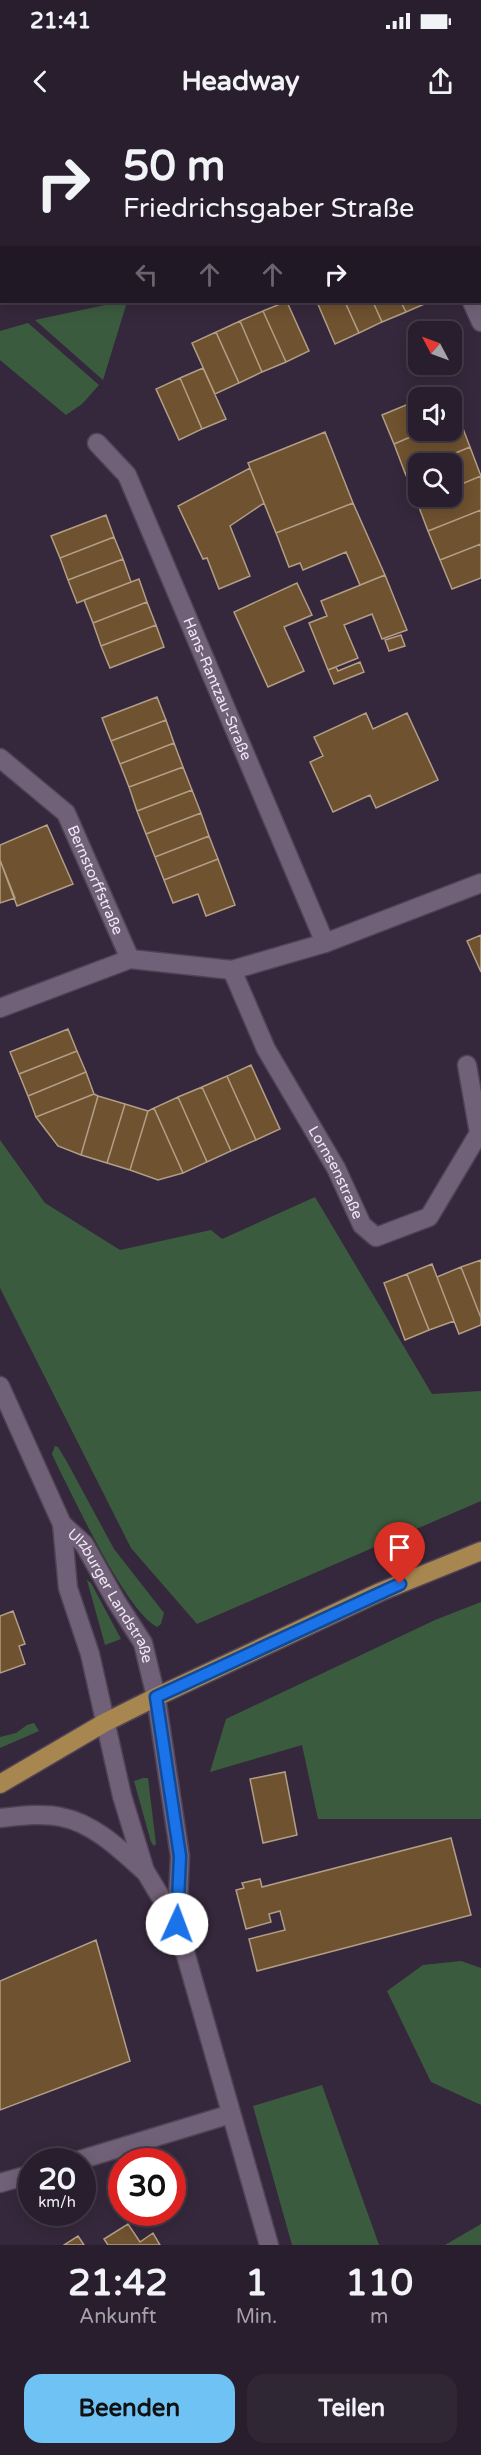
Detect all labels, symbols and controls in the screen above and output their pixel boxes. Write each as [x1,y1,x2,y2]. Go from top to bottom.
text: 21:41 [30,8,91,34]
icon: back [24,65,57,98]
text: Headway [181,65,300,98]
icon: share [424,65,457,98]
text: 50 m [123,141,225,192]
icon: right [24,144,102,222]
text: Friedrichsgaber Straße [123,192,414,225]
icon: left [130,258,163,291]
icon: ahead [193,258,226,291]
icon: ahead [256,258,289,291]
icon: right [319,258,352,291]
north arrow [408,321,462,375]
map controls [408,321,462,507]
button: sound [408,387,462,441]
button: search [408,453,462,507]
street label: Hans-Rantzau-Straße [179,615,256,763]
street label: Bernstorffstraße [63,822,127,937]
street label: Lornsenstraße [304,1123,367,1222]
pin [374,1522,425,1584]
street label: Ulzburger Landstraße [64,1525,156,1665]
icon: arrive [383,1531,416,1564]
position arrow [145,1892,209,1956]
speed limit sign: 30 [108,2148,186,2226]
text: 20 [38,2161,76,2198]
text: km/h [38,2193,76,2211]
text: 21:42 [68,2262,168,2305]
text: 1 [245,2262,268,2305]
text: 110 [345,2262,413,2305]
text: Ankunft [79,2305,156,2329]
text: Min. [236,2305,277,2329]
text: m [370,2305,388,2329]
button: Beenden [24,2374,235,2443]
button: Teilen [247,2374,457,2443]

